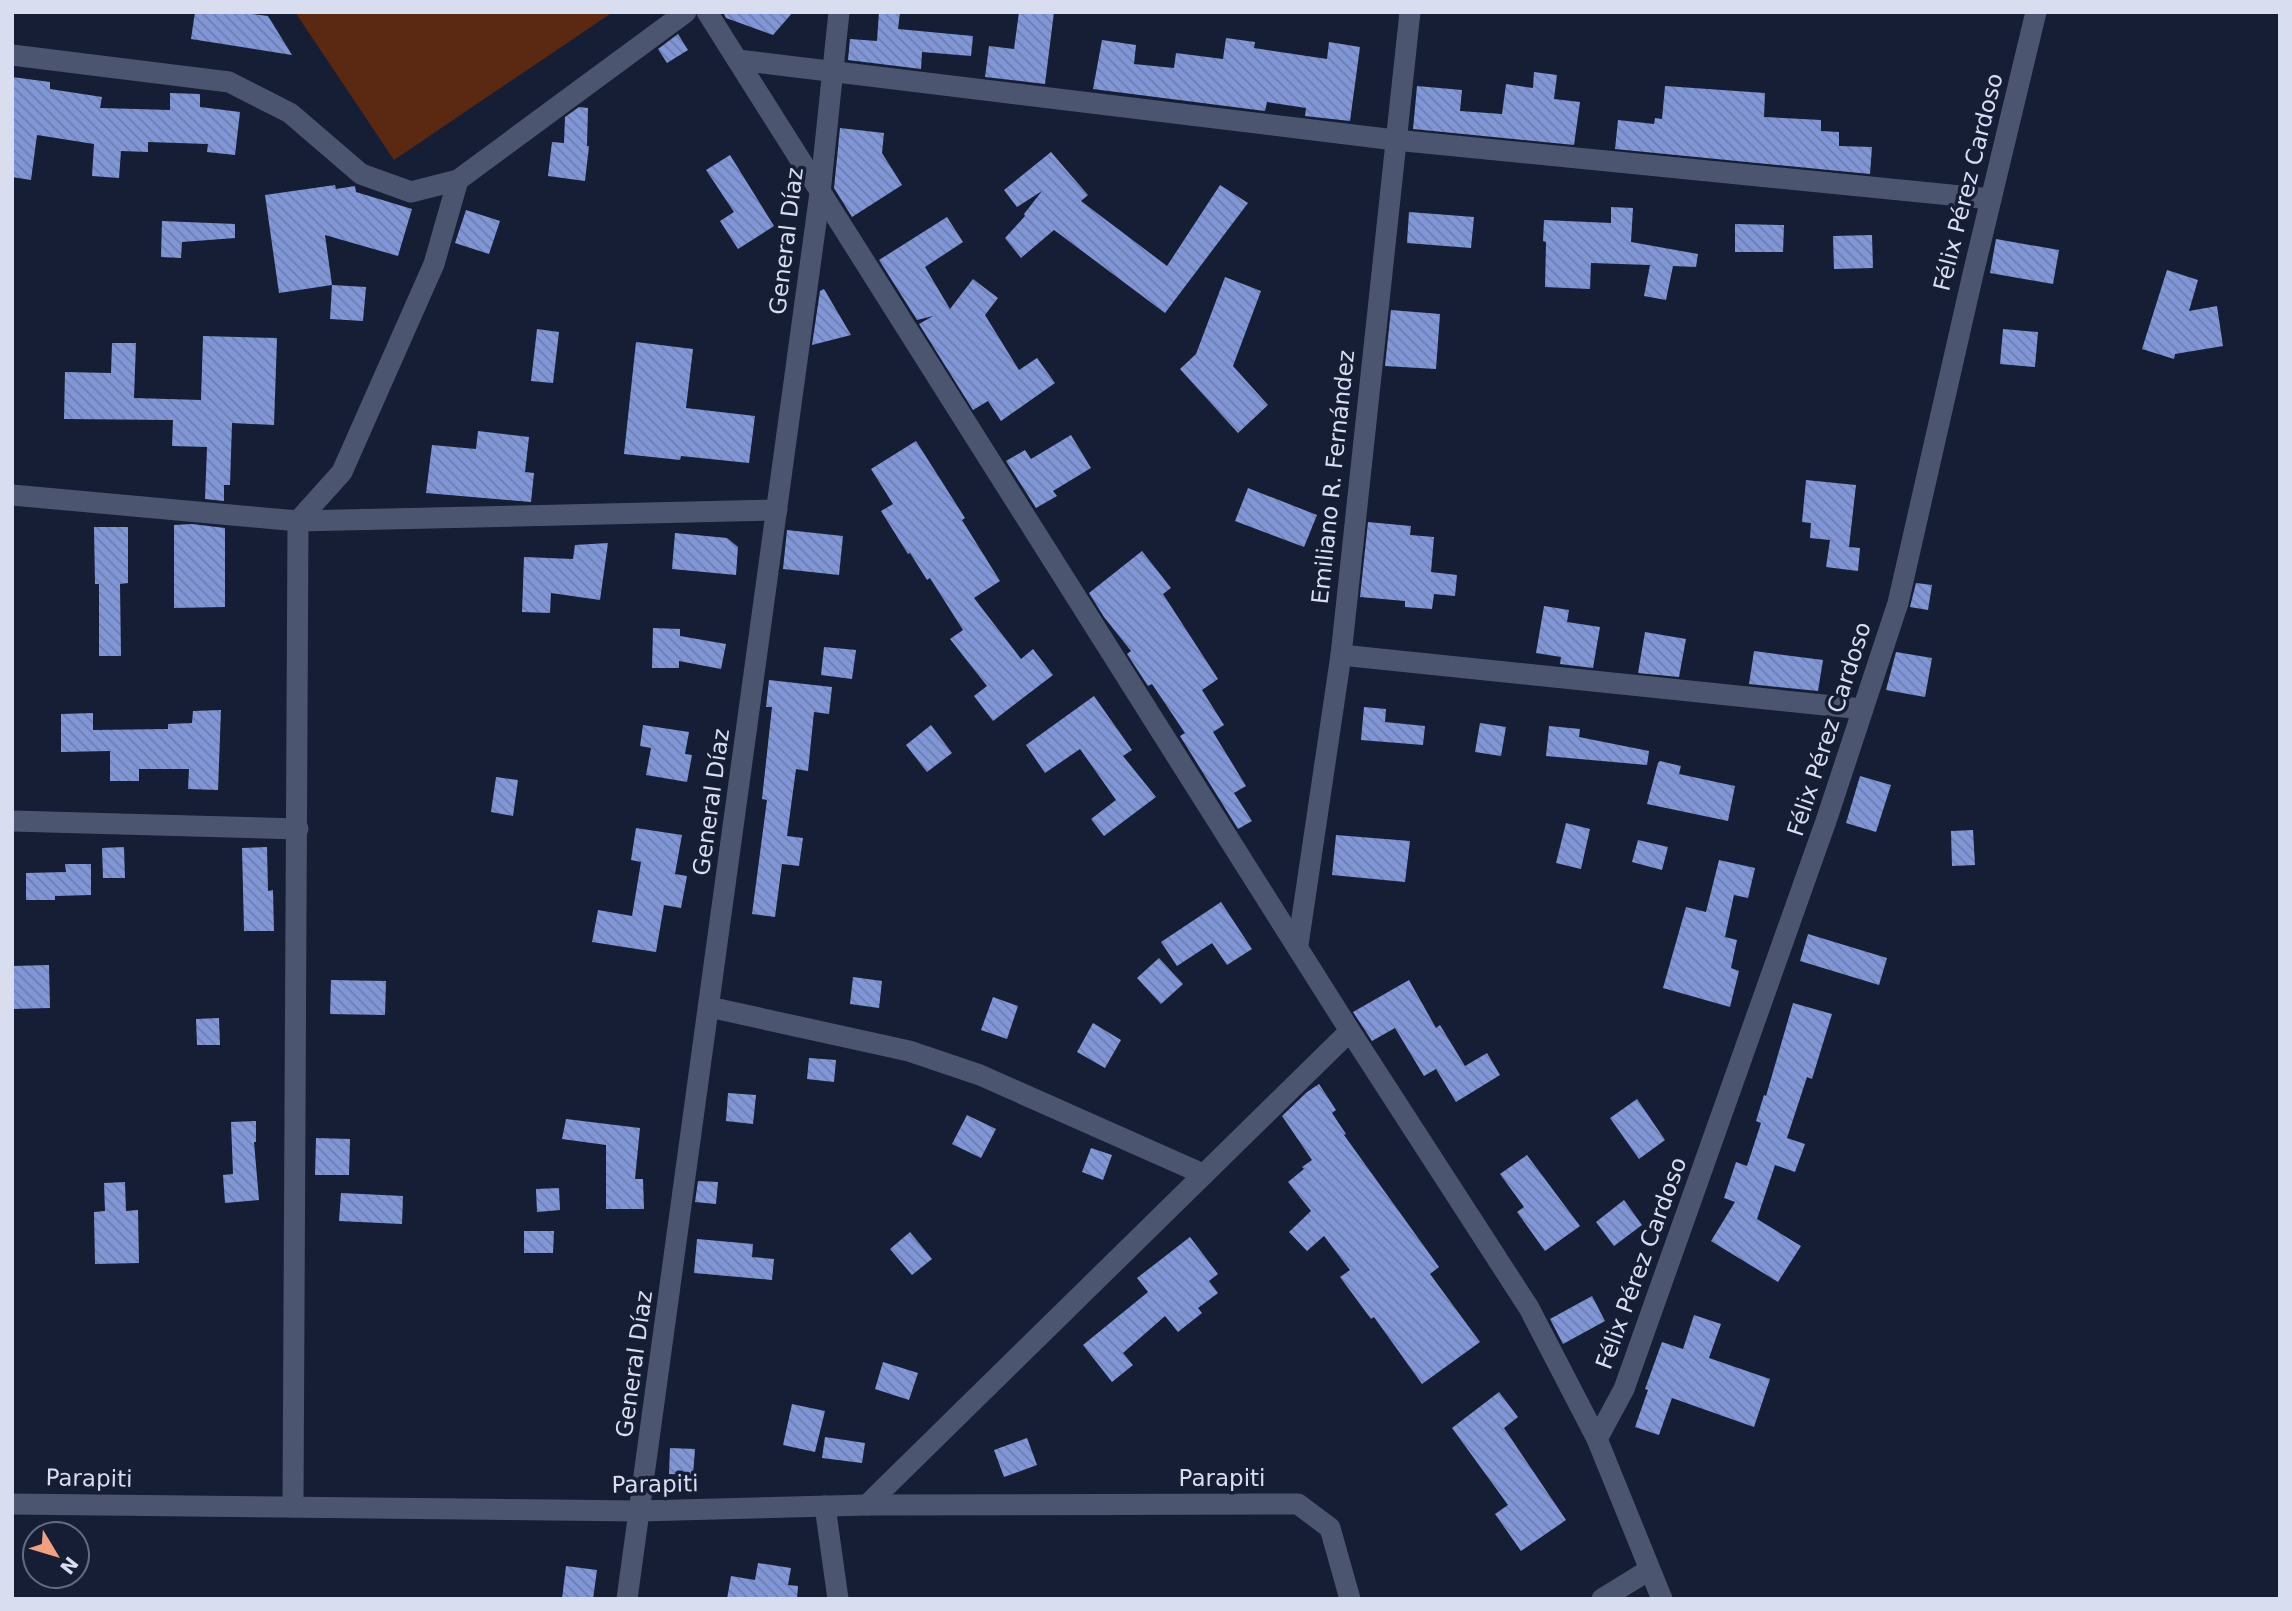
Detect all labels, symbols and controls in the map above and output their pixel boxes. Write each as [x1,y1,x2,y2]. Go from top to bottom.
street label: Félix Pérez Cardoso [1928,70,2008,294]
street label: General Díaz [764,166,808,316]
street label: Emiliano R. Fernández [1307,349,1359,605]
street label: Félix Pérez Cardoso [1782,619,1876,839]
street label: General Díaz [688,727,734,877]
street label: Félix Pérez Cardoso [1591,1154,1691,1372]
street label: General Díaz [611,1289,657,1439]
street label: Parapiti [45,1464,133,1492]
street label: Parapiti [1179,1465,1265,1491]
street label: Parapiti [611,1470,699,1498]
north arrow [21,1520,91,1590]
text: N [56,1552,83,1579]

